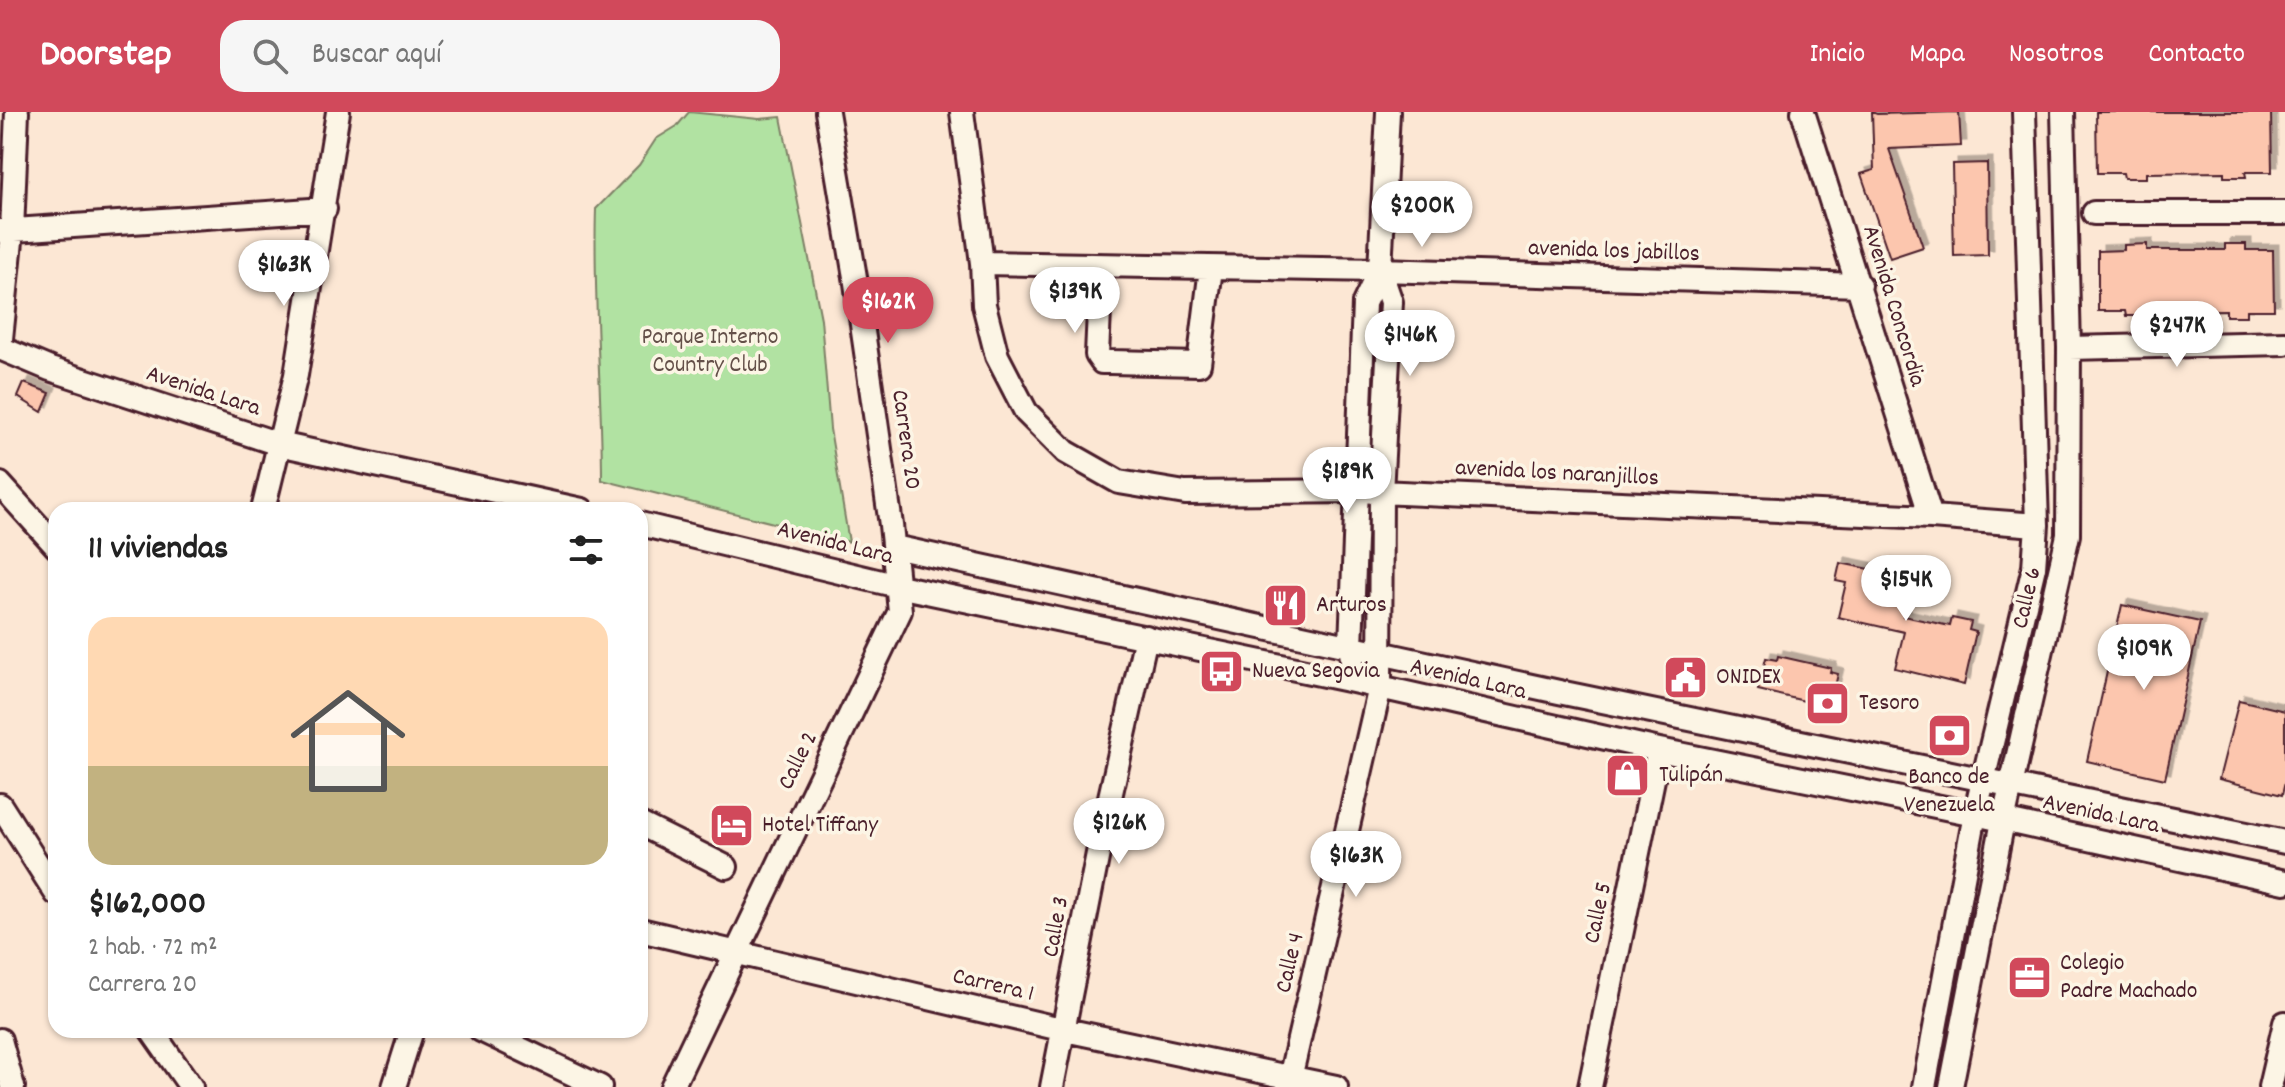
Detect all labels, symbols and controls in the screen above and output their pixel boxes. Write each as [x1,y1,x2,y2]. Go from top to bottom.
search box [220,20,780,92]
text: Doorstep [40,29,172,84]
icon: search [248,34,292,78]
text: Buscar aquí [312,35,442,78]
text: Inicio [1810,36,1865,76]
text: Mapa [1909,36,1965,76]
text: Nosotros [2009,36,2104,76]
text: Contacto [2148,36,2245,76]
pin: $200K [1366,181,1478,249]
text: $200K [1390,188,1454,225]
street label: Avenida Concordia [1852,221,1934,391]
street label: avenida los jabillos [1528,232,1700,272]
pin: $163K [228,240,340,308]
text: $163K [256,247,312,284]
pin: $139K [1019,267,1131,335]
text: $139K [1048,274,1102,311]
pin: $162K [832,277,944,345]
text: $162K [861,284,916,321]
pin: $247K [2121,301,2233,369]
text: $247K [2148,308,2206,345]
pin: $146K [1354,310,1466,378]
text: $146K [1383,317,1437,354]
park label: Parque Interno Country Club [642,321,778,383]
street label: Avenida Lara [141,358,265,427]
street label: Carrera 20 [881,388,929,492]
pin: $189K [1291,447,1403,515]
street label: avenida los naranjillos [1454,452,1660,496]
text: $189K [1320,454,1374,491]
street label: Avenida Lara [773,513,897,575]
text: 11 viviendas [88,526,228,575]
icon: filters [564,528,608,572]
pin: $154K [1850,555,1962,623]
text: $154K [1879,562,1933,599]
street label: Calle 6 [2004,564,2052,632]
restaurant icon: Arturos [1261,582,1309,630]
place label: Arturos [1316,589,1387,623]
pin: $109K [2088,624,2200,692]
text: $109K [2116,631,2172,668]
bus stop icon: Nueva Segovia [1197,648,1245,696]
street label: Avenida Lara [1406,650,1530,710]
public building icon: ONIDEX [1661,654,1709,702]
place label: Nueva Segovia [1252,655,1380,689]
place label: ONIDEX [1716,661,1781,695]
icon: home [276,669,420,813]
bank icon: Tesoro [1804,680,1852,728]
place label: Tesoro [1859,687,1920,721]
bank icon: Banco de Venezuela [1925,712,1973,760]
street label: Calle 2 [770,726,828,796]
shop icon: Tulipán [1604,752,1652,800]
place label: Tulipán [1659,759,1723,793]
place label: Banco de Venezuela [1904,761,1995,823]
street label: Avenida Lara [2040,786,2163,844]
pin: $126K [1063,798,1175,866]
hotel icon: Hotel Tiffany [707,802,755,850]
text: $126K [1092,805,1147,842]
place label: Hotel Tiffany [762,809,879,843]
pin: $163K [1300,831,1412,899]
text: $163K [1328,838,1384,875]
street label: Calle 5 [1576,879,1622,947]
text: $162,000 [88,881,206,930]
street label: Calle 3 [1035,894,1079,960]
text: 2 hab. · 72 m² [88,930,217,967]
street label: Calle 4 [1268,930,1314,996]
place label: Colegio Padre Machado [2060,947,2198,1009]
office icon: Colegio Padre Machado [2005,954,2053,1002]
street label: Carrera 1 [949,960,1037,1012]
text: Carrera 20 [88,967,197,1004]

